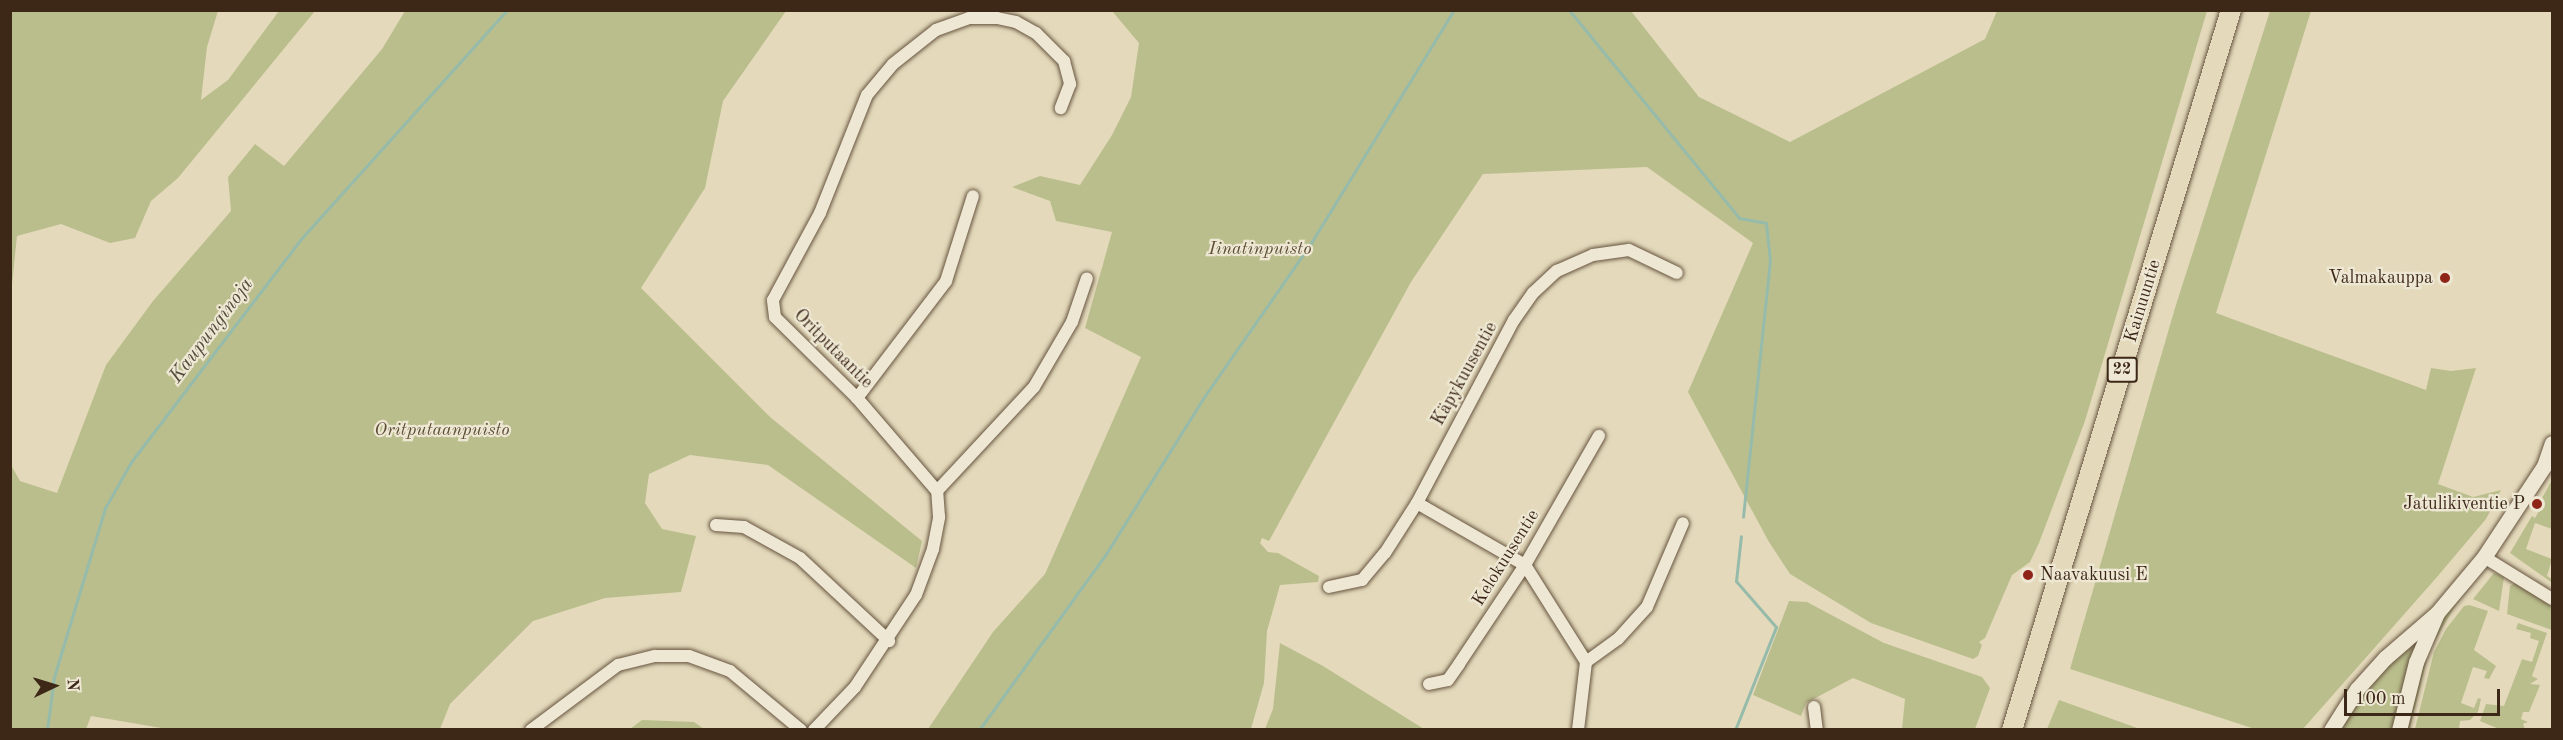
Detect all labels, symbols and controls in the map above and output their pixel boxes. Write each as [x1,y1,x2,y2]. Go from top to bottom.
park label: Iinatinpuisto [1209,238,1311,260]
street label: Kainuuntie [2120,257,2166,345]
place label: Valmakauppa [2328,267,2433,289]
marker: Valmakauppa [2438,271,2452,285]
water label: Kaupunginoja [165,274,259,388]
street label: Oritputaantie [789,305,877,393]
street label: Käpykuusentie [1428,318,1502,430]
road number: 22 [2106,357,2138,383]
park label: Oritputaanpuisto [374,419,510,441]
place label: Jatulikiventie P [2403,493,2525,515]
marker: Jatulikiventie P [2530,497,2544,511]
street label: Kelokuusentie [1468,506,1544,610]
place label: Naavakuusi E [2040,564,2148,586]
marker: Naavakuusi E [2021,568,2035,582]
north arrow [24,656,84,716]
scale bar [2347,677,2503,715]
text: N [64,678,80,691]
text: 100 m [2355,690,2406,708]

